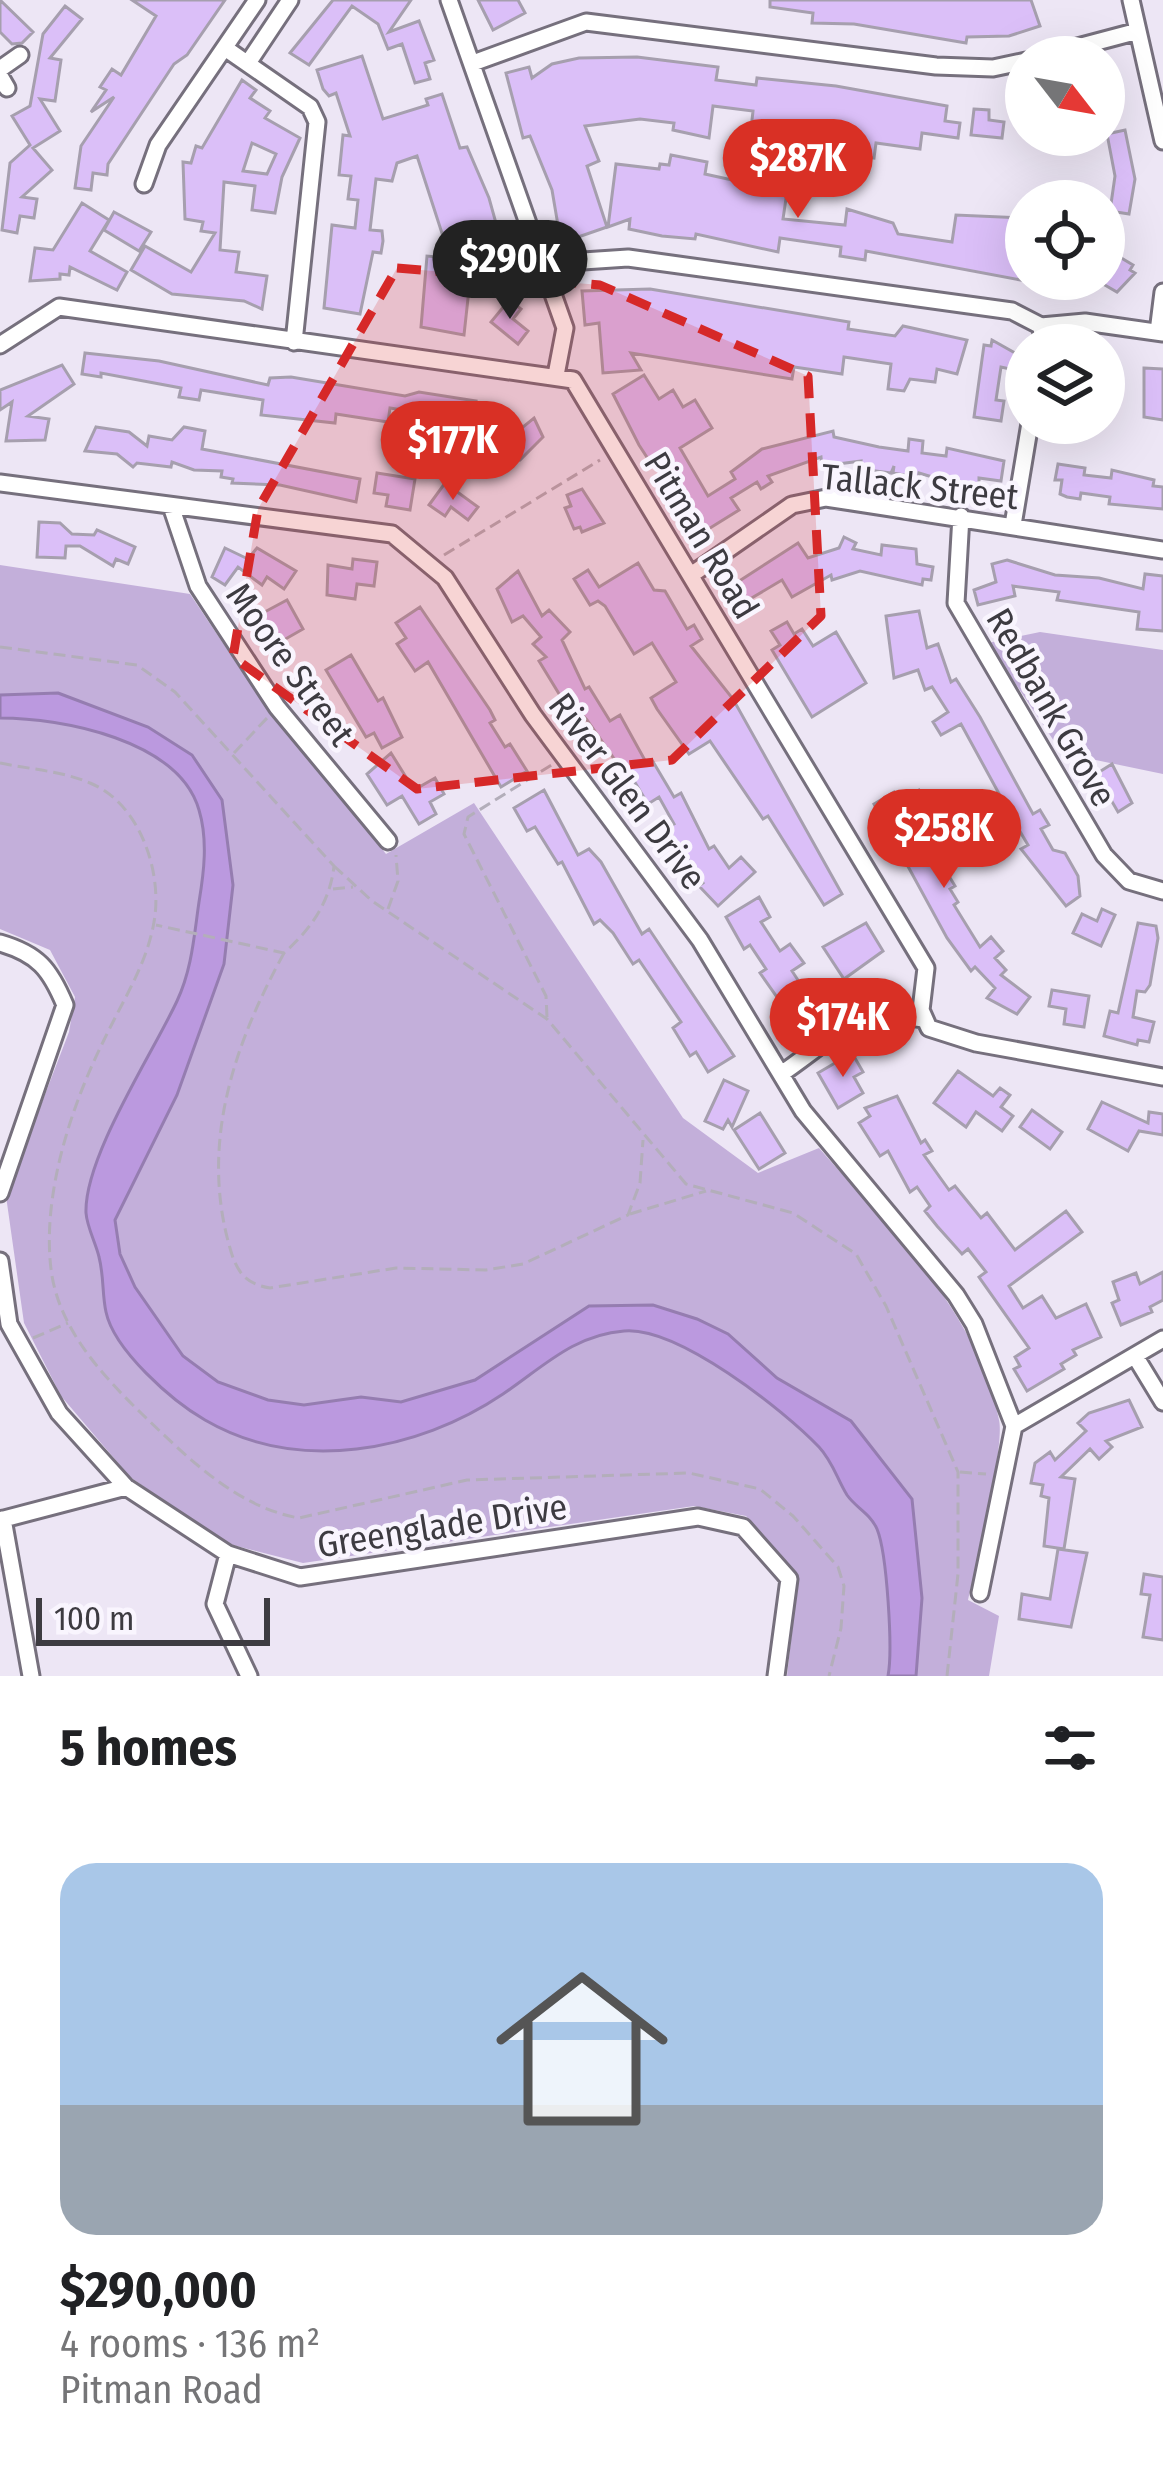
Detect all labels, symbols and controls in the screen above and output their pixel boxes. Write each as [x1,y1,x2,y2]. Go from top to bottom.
north arrow [1005,36,1125,156]
map controls [1005,36,1125,444]
pin: $287K [714,119,882,221]
text: $287K [750,135,846,181]
button: locate [1005,180,1125,300]
pin: $290K [426,220,594,322]
text: $290K [459,236,561,282]
button: layers [1005,324,1125,444]
pin: $177K [369,401,537,503]
text: $177K [408,417,498,463]
street label: Pitman Road [634,444,768,627]
street label: Tallack Street [819,455,1021,519]
street label: Moore Street [217,575,364,754]
street label: Redbank Grove [977,601,1126,814]
street label: River Glen Drive [539,685,715,899]
pin: $258K [860,789,1028,891]
text: $258K [894,805,994,851]
pin: $174K [759,978,927,1080]
text: $174K [797,994,889,1040]
street label: Greenglade Drive [314,1485,570,1567]
scale bar [36,1592,270,1645]
text: 100 m [54,1599,134,1639]
icon: filters [1037,1715,1103,1781]
text: 5 homes [60,1717,237,1779]
icon: home [474,1941,690,2157]
text: $290,000 [60,2259,257,2321]
text: 4 rooms · 136 m² [60,2321,320,2367]
text: Pitman Road [60,2367,263,2413]

